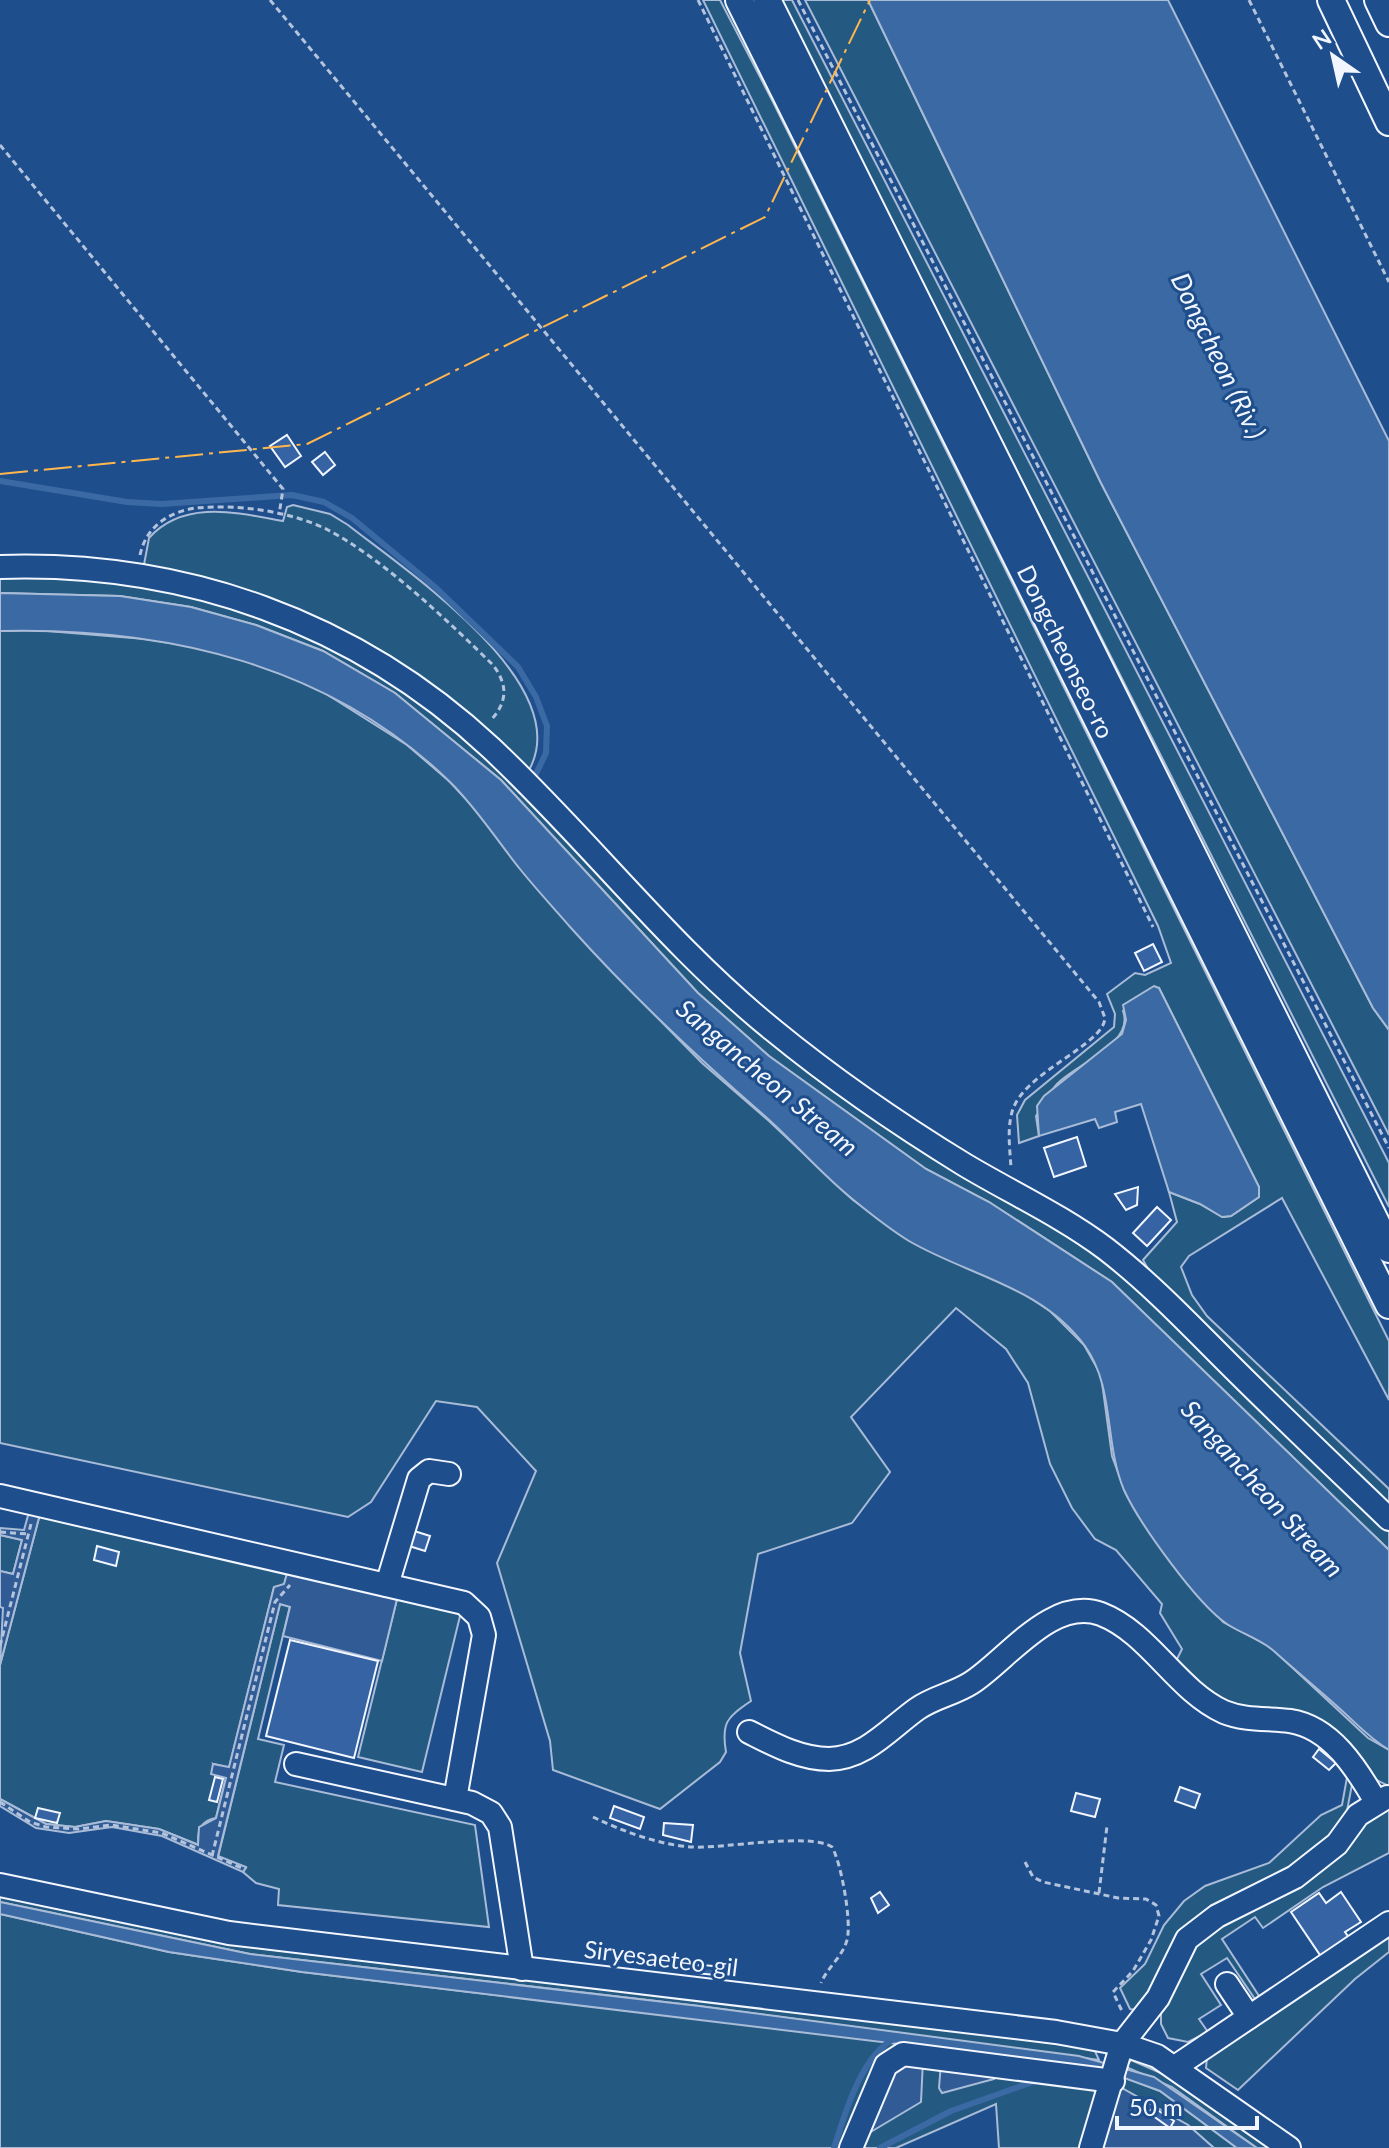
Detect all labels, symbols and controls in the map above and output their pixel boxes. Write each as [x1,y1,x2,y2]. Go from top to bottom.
north arrow [1293,16,1373,96]
text: N [1307,23,1336,55]
water label: Dongcheon (Riv.) [1165,267,1273,444]
street label: Dongcheonseo-ro [1012,560,1121,743]
water label: Sangancheon Stream [670,992,865,1163]
water label: Sangancheon Stream [1175,1393,1351,1583]
street label: Siryesaeteo-gil [583,1934,740,1981]
scale bar [1117,2080,1257,2130]
text: 50 m [1129,2092,1183,2121]

